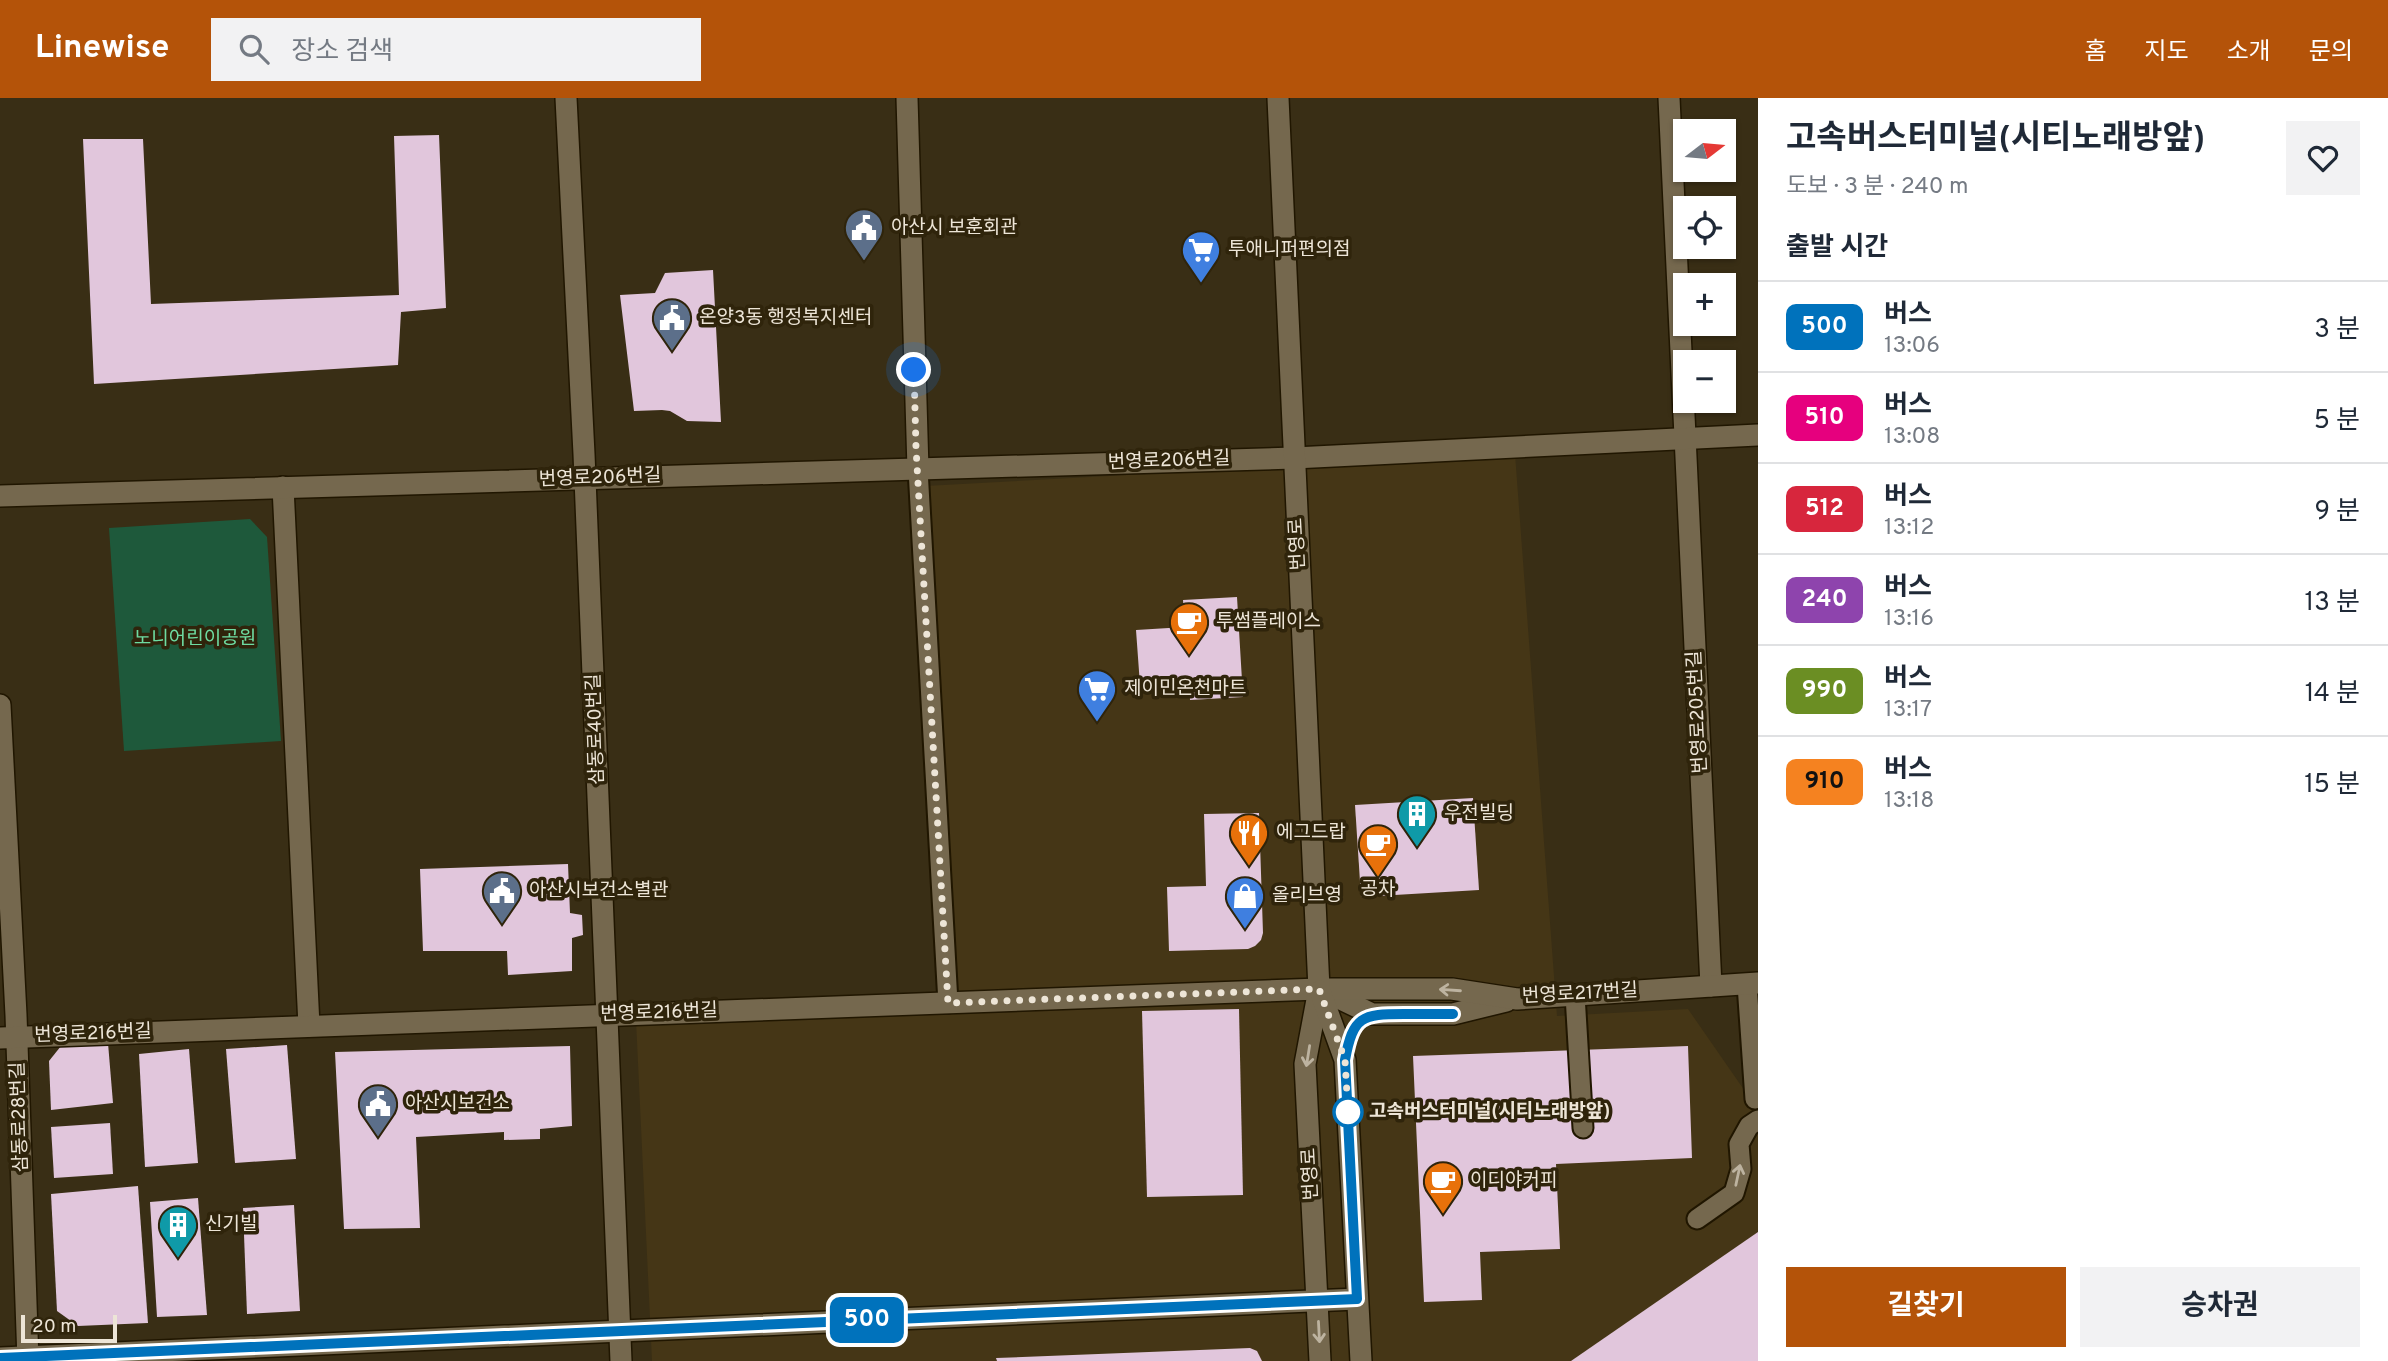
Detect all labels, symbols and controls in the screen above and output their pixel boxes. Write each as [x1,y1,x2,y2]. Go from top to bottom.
search box [211,18,701,81]
text: Linewise [35,28,169,70]
icon: search [235,30,273,68]
text: 장소 검색 [291,36,393,69]
text: 홈 [2084,38,2106,68]
text: 지도 [2144,38,2189,68]
text: 소개 [2227,38,2271,68]
text: 문의 [2309,38,2353,68]
north arrow [1673,119,1736,182]
map controls [1673,119,1736,413]
text: 고속버스터미널(시티노래방앞) [1786,119,2205,161]
button: heart [2286,121,2360,195]
text: 도보 · 3 분 · 240 m [1786,173,1968,202]
button: locate [1673,196,1736,259]
public building icon: 아산시 보훈회관 [843,207,885,262]
place label: 아산시 보훈회관 [891,216,1018,240]
supermarket icon: 투애니퍼편의점 [1180,229,1222,284]
text: 출발 시간 [1786,232,1888,265]
place label: 투애니퍼편의점 [1228,238,1350,262]
button: + [1673,273,1736,336]
public building icon: 온양3동 행정복지센터 [651,297,693,352]
text: 버스 [1884,299,1932,332]
place label: 온양3동 행정복지센터 [699,306,872,330]
text: 500 [1801,312,1848,342]
text: 3 분 [2314,314,2360,347]
text: 13:06 [1884,332,1940,361]
button: − [1673,350,1736,413]
your location [896,352,931,387]
text: 버스 [1884,390,1932,423]
text: 510 [1804,403,1845,433]
text: 5 분 [2314,405,2360,438]
text: 13:08 [1884,423,1940,452]
street label: 번영로206번길 [1107,447,1231,475]
street label: 번영로206번길 [538,464,662,492]
text: 버스 [1884,481,1932,514]
text: 512 [1805,494,1844,524]
text: 9 분 [2314,496,2360,529]
text: 13:12 [1884,514,1934,543]
street label: 번영로 [1285,517,1311,571]
text: 버스 [1884,572,1932,605]
text: 240 [1802,585,1847,615]
text: 13 분 [2305,587,2360,620]
cafe icon: 투썸플레이스 [1168,601,1210,656]
text: 13:16 [1884,605,1934,634]
place label: 투썸플레이스 [1216,610,1321,634]
park label: 노니어린이공원 [134,627,256,651]
street label: 번영로205번길 [1683,650,1713,774]
text: 버스 [1884,663,1932,696]
supermarket icon: 제이민온천마트 [1076,668,1118,723]
street label: 삼동로40번길 [582,673,610,785]
text: 990 [1802,676,1847,706]
place label: 제이민온천마트 [1124,677,1246,701]
text: 14 분 [2305,678,2360,711]
text: 13:17 [1884,696,1932,725]
text: 버스 [1884,754,1932,787]
text: 910 [1804,767,1845,797]
text: 15 분 [2304,769,2360,802]
text: 13:18 [1884,787,1934,816]
building icon: 우전빌딩 [1396,793,1438,848]
place label: 우전빌딩 [1444,802,1514,826]
restaurant icon: 에그드랍 [1228,812,1270,867]
place label: 에그드랍 [1276,821,1346,845]
cafe icon: 공차 [1357,823,1399,878]
public building icon: 아산시보건소별관 [481,870,523,925]
shop icon: 올리브영 [1224,875,1266,930]
place label: 공차 [1361,878,1395,902]
place label: 아산시보건소별관 [529,879,669,903]
place label: 올리브영 [1272,884,1342,908]
street label: 번영로217번길 [1521,979,1639,1009]
one-way arrow [1439,983,1462,996]
street label: 번영로216번길 [600,999,718,1027]
street label: 번영로216번길 [34,1020,152,1048]
one-way arrow [1301,1044,1314,1067]
street label: 삼동로28번길 [6,1061,34,1173]
public building icon: 아산시보건소 [357,1083,399,1138]
place label: 아산시보건소 [405,1092,510,1116]
marker: 고속버스터미널(시티노래방앞) [1333,1097,1363,1127]
place label: 고속버스터미널(시티노래방앞) [1369,1100,1610,1124]
street label: 번영로 [1298,1147,1324,1201]
cafe icon: 이디야커피 [1422,1160,1464,1215]
one-way arrow [1731,1164,1745,1187]
place label: 이디야커피 [1470,1169,1557,1193]
building icon: 신기빌 [157,1204,199,1259]
place label: 신기빌 [205,1213,257,1237]
button: 길찾기 [1786,1267,2066,1347]
button: 승차권 [2080,1267,2360,1347]
line badge: 500 [827,1297,907,1343]
text: 500 [844,1305,890,1335]
scale bar [21,1312,117,1344]
text: 20 m [32,1315,76,1339]
one-way arrow [1313,1320,1326,1343]

